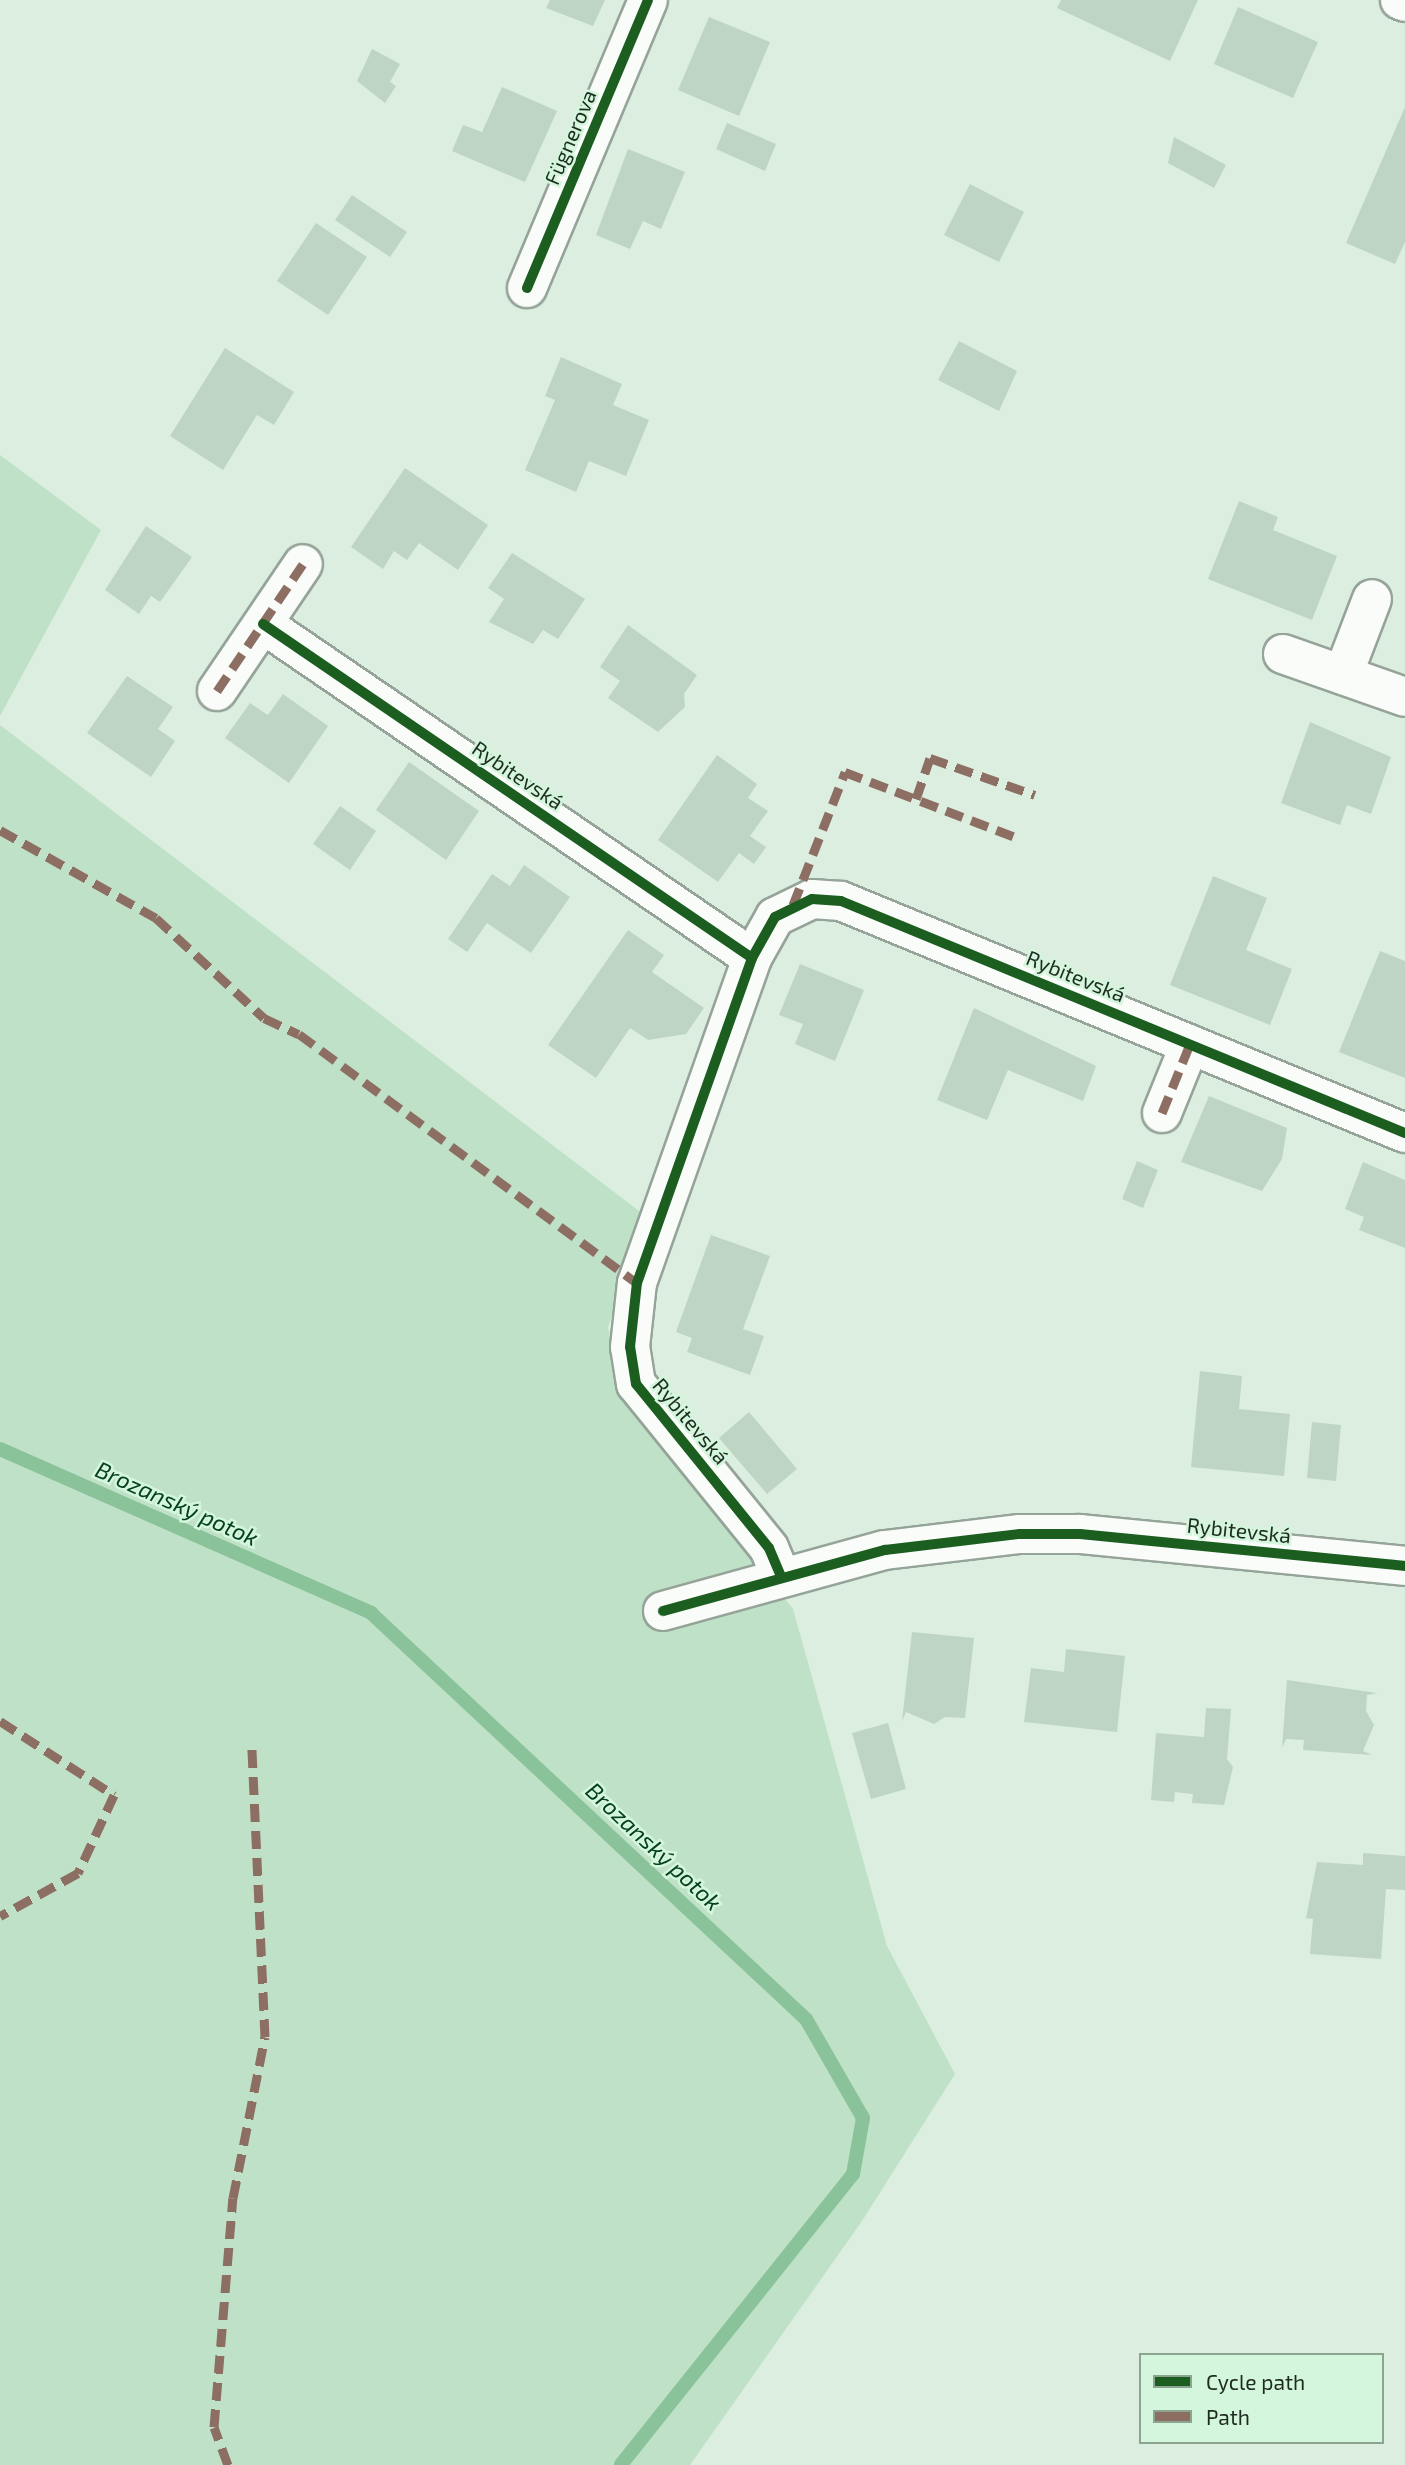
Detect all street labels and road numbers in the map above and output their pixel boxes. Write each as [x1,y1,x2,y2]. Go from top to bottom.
street label: Fügnerova [539,86,601,188]
street label: Rybitevská [468,735,568,815]
street label: Rybitevská [1023,945,1129,1007]
street label: Rybitevská [648,1373,734,1469]
street label: Rybitevská [1186,1512,1292,1548]

